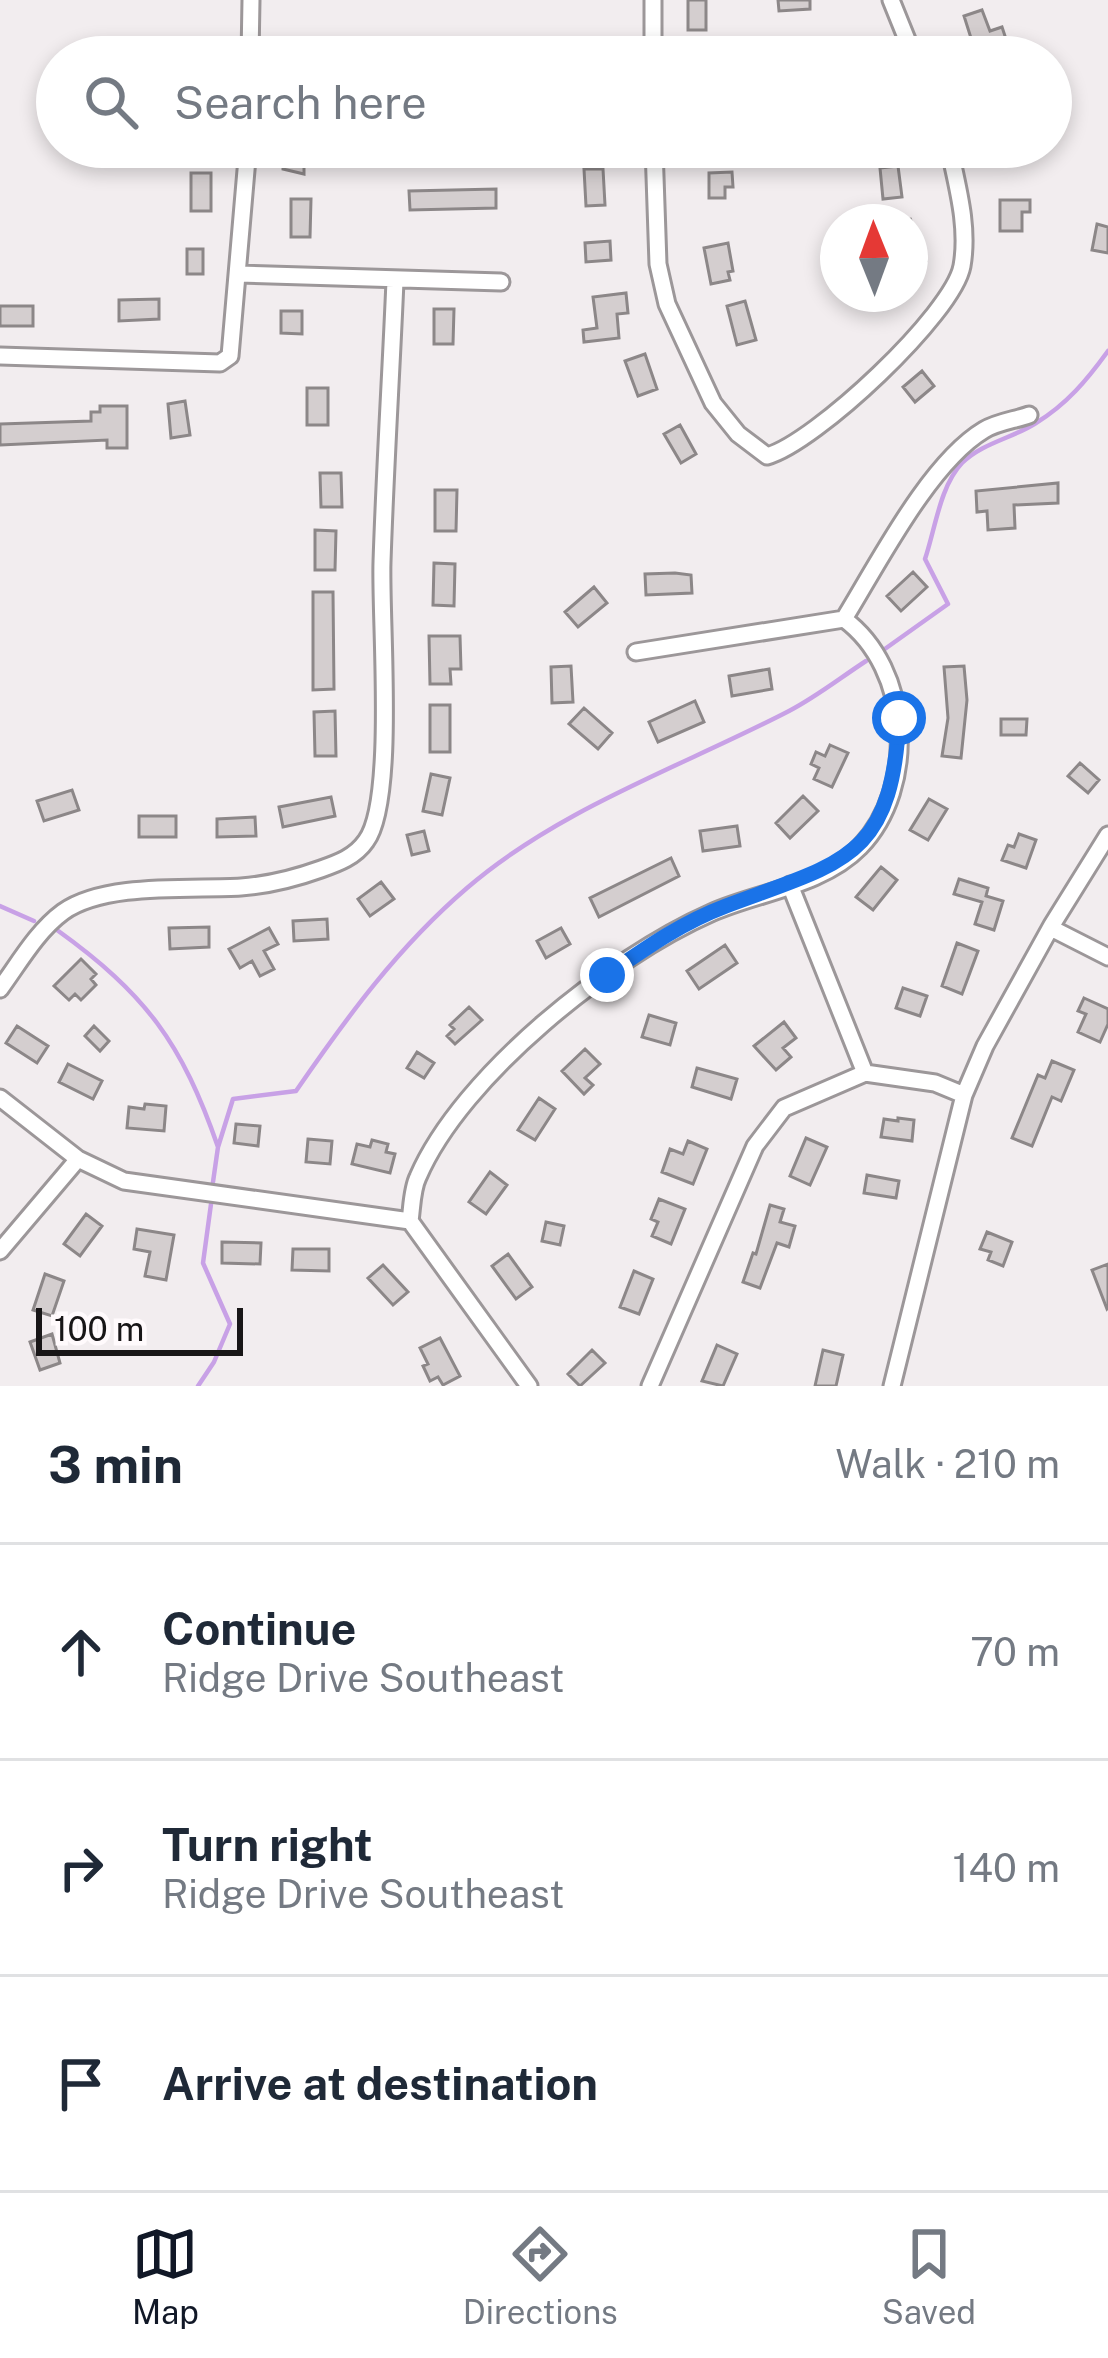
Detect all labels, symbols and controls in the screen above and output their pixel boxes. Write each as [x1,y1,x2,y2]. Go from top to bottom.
search box [36,36,1072,168]
icon: search [78,69,144,135]
text: Search here [174,76,427,129]
north arrow [820,204,928,312]
route start [872,691,926,745]
route end [580,948,634,1002]
scale bar [36,1302,243,1355]
text: 100 m [54,1310,144,1348]
text: 3 min [48,1435,183,1494]
text: Walk · 210 m [836,1441,1060,1487]
text: Continue [162,1602,356,1655]
icon: ahead [48,1619,114,1685]
text: 70 m [970,1629,1060,1675]
text: Ridge Drive Southeast [162,1655,565,1701]
text: Turn right [162,1818,373,1871]
icon: right [48,1835,114,1901]
text: 140 m [953,1845,1060,1891]
text: Ridge Drive Southeast [162,1871,565,1917]
icon: arrive [48,2051,114,2117]
text: Arrive at destination [162,2057,598,2110]
tab: Map [132,2221,199,2331]
tab: Directions [463,2221,618,2331]
tab: Saved [882,2221,976,2331]

